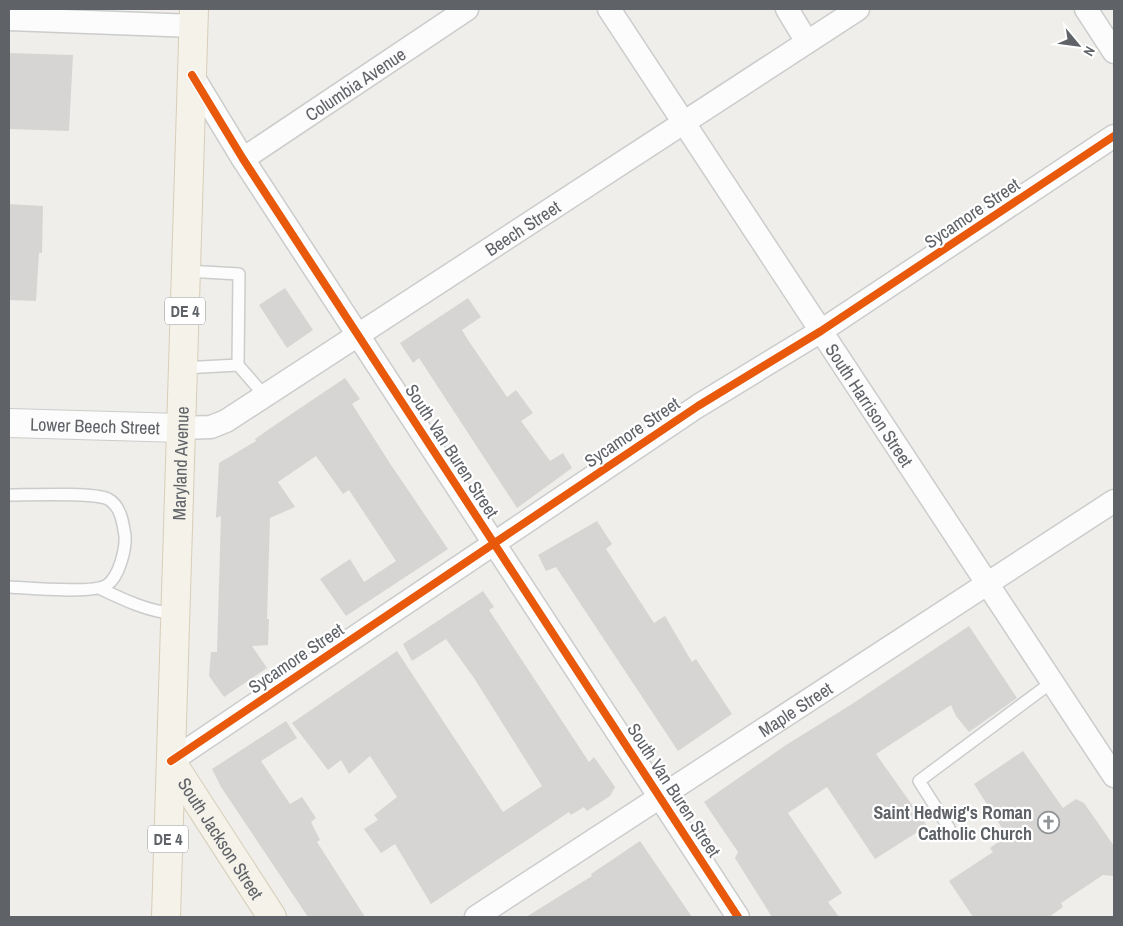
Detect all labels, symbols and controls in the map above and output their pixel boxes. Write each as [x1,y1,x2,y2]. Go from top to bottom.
north arrow [1053,20,1103,70]
street label: Columbia Avenue [300,41,410,127]
text: N [1079,43,1099,59]
street label: Sycamore Street [919,172,1025,254]
street label: Beech Street [480,194,565,262]
road number: DE 4 [165,298,205,324]
street label: South Harrison Street [820,338,919,471]
street label: South Van Buren Street [399,379,505,523]
street label: Sycamore Street [579,391,685,473]
street label: Maryland Avenue [166,406,194,521]
street label: Lower Beech Street [30,411,160,440]
street label: Sycamore Street [243,617,349,699]
street label: Maple Street [753,676,837,742]
street label: South Van Buren Street [621,718,727,862]
street label: South Jackson Street [172,772,270,904]
place label: Saint Hedwig's Roman Catholic Church [873,800,1032,846]
church icon: Saint Hedwig's Roman Catholic Church [1036,810,1060,834]
road number: DE 4 [148,826,188,852]

